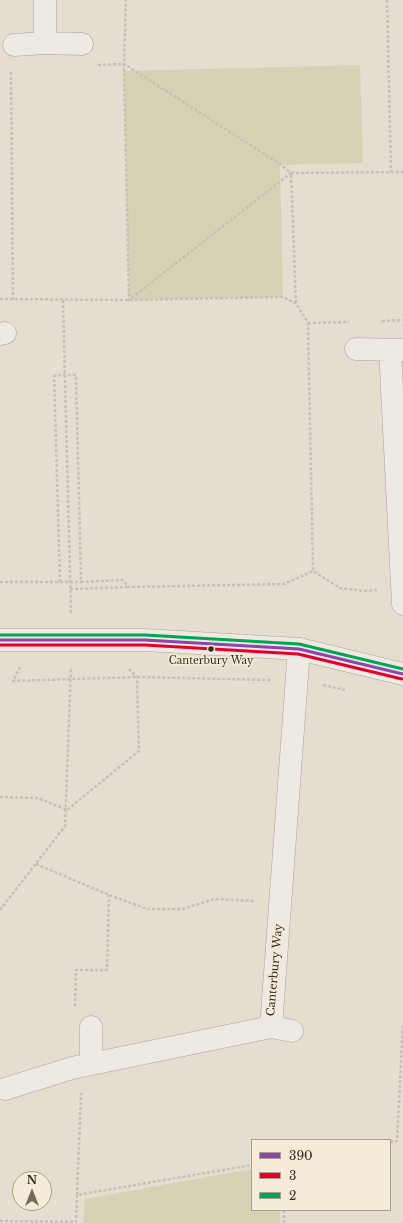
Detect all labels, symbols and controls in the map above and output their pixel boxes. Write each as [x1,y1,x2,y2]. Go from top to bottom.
marker: Canterbury Way [206,644,216,654]
place label: Canterbury Way [169,655,253,667]
street label: Canterbury Way [264,923,286,1017]
legend [251,1139,391,1211]
text: 390 [289,1148,313,1163]
text: 3 [289,1168,296,1183]
north arrow [12,1171,52,1211]
text: N [27,1173,37,1187]
text: 2 [289,1188,296,1203]

